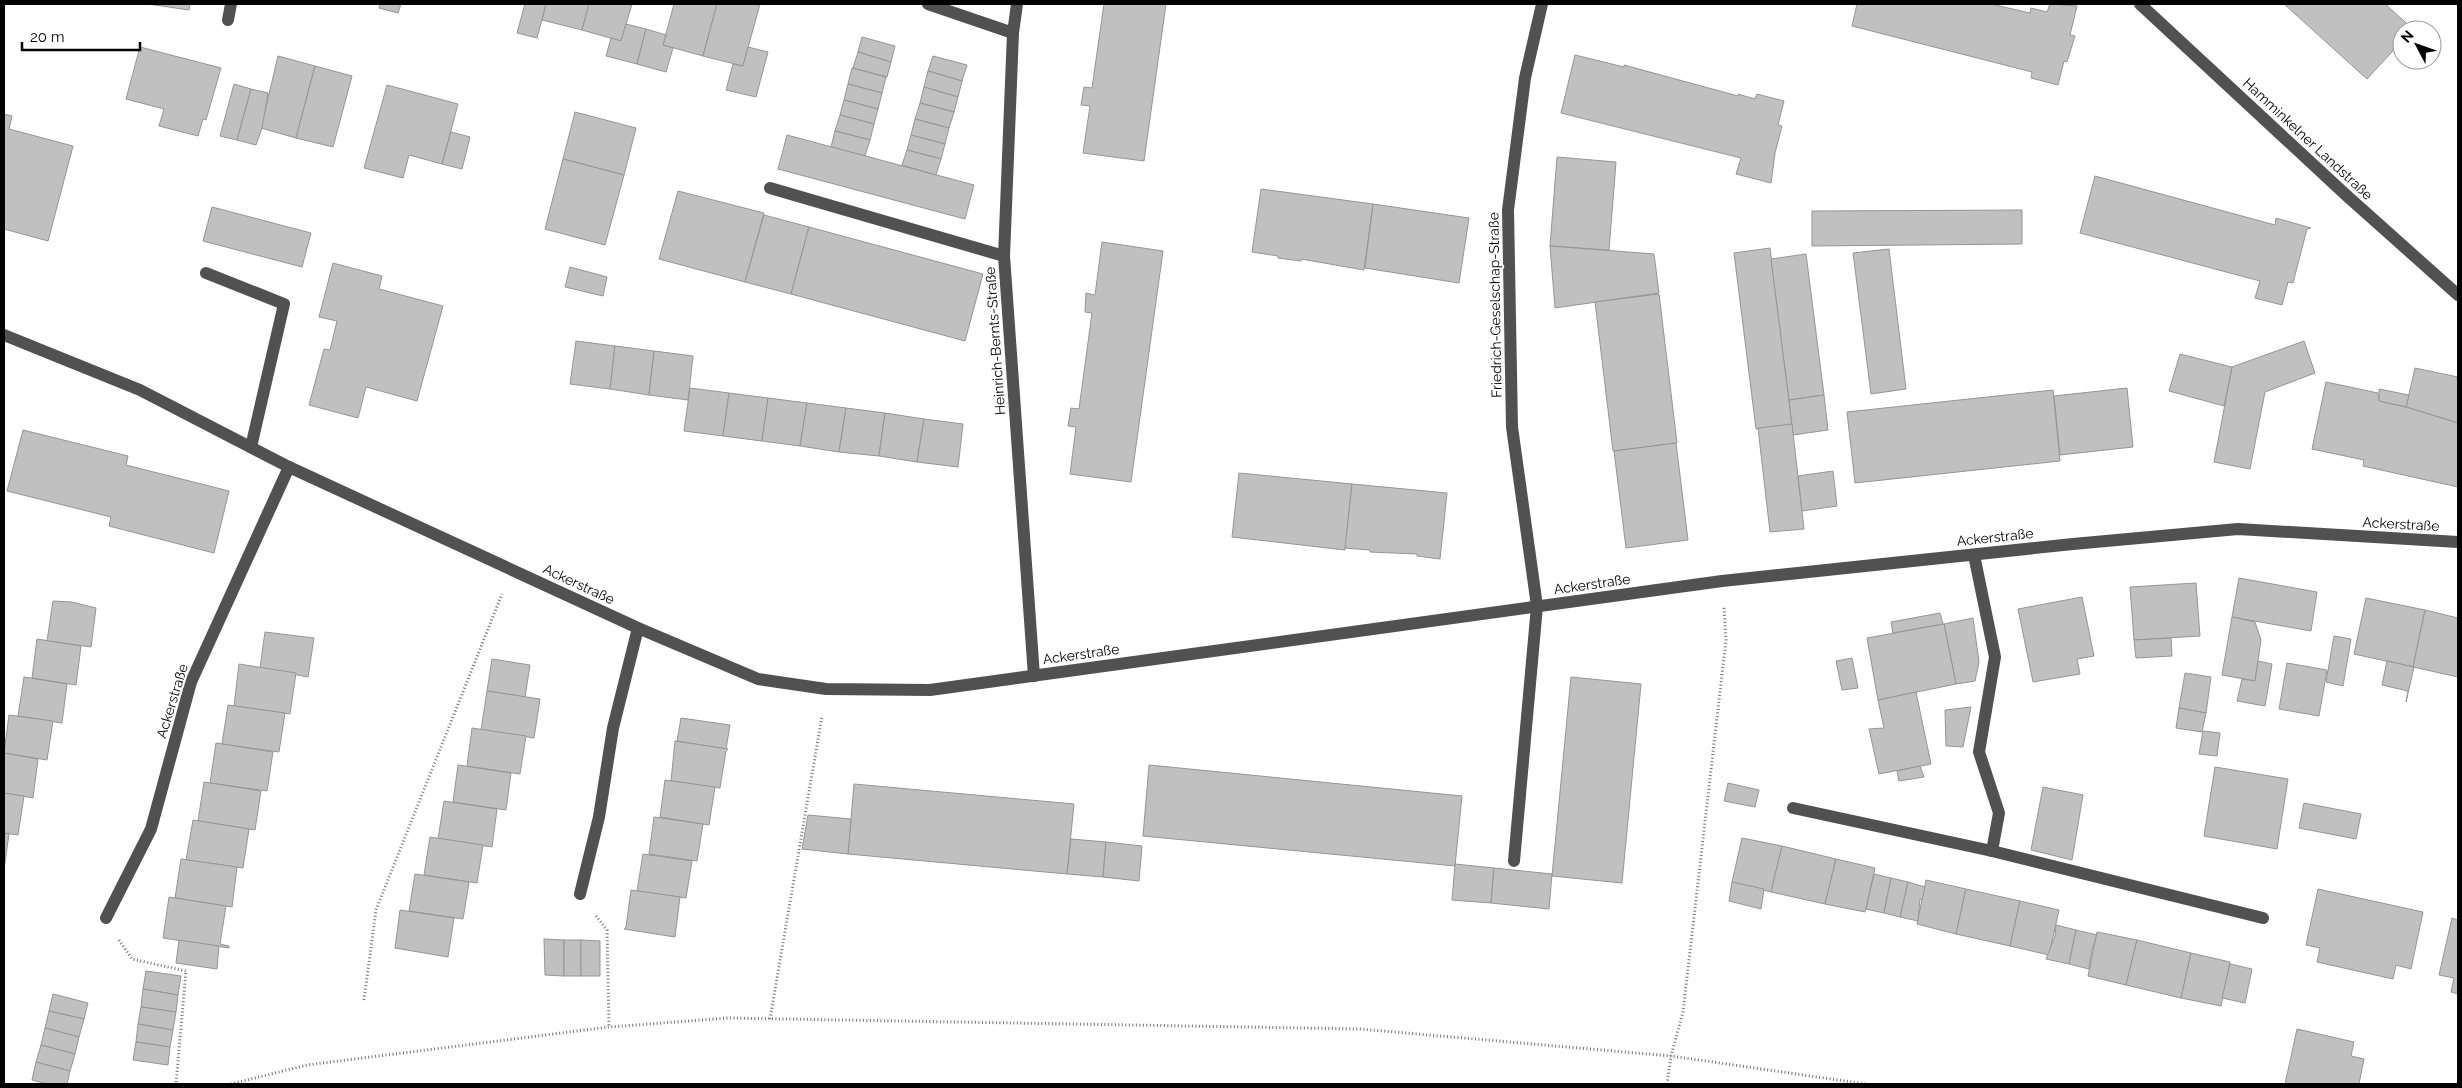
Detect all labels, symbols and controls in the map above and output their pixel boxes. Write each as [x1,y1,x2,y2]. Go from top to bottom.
scale bar [22,20,140,52]
north arrow [2392,20,2442,70]
text: N [2398,27,2417,46]
text: 20 m [30,28,65,46]
street label: Hamminkelner Landstraße [2240,75,2376,203]
street label: Friedrich-Geselschap-Straße [1485,212,1505,398]
street label: Heinrich-Bernts-Straße [982,266,1008,416]
street label: Ackerstraße [2362,514,2440,534]
street label: Ackerstraße [1956,525,2034,549]
street label: Ackerstraße [541,560,617,608]
street label: Ackerstraße [1553,571,1631,597]
street label: Ackerstraße [1042,641,1120,667]
street label: Ackerstraße [153,662,191,740]

